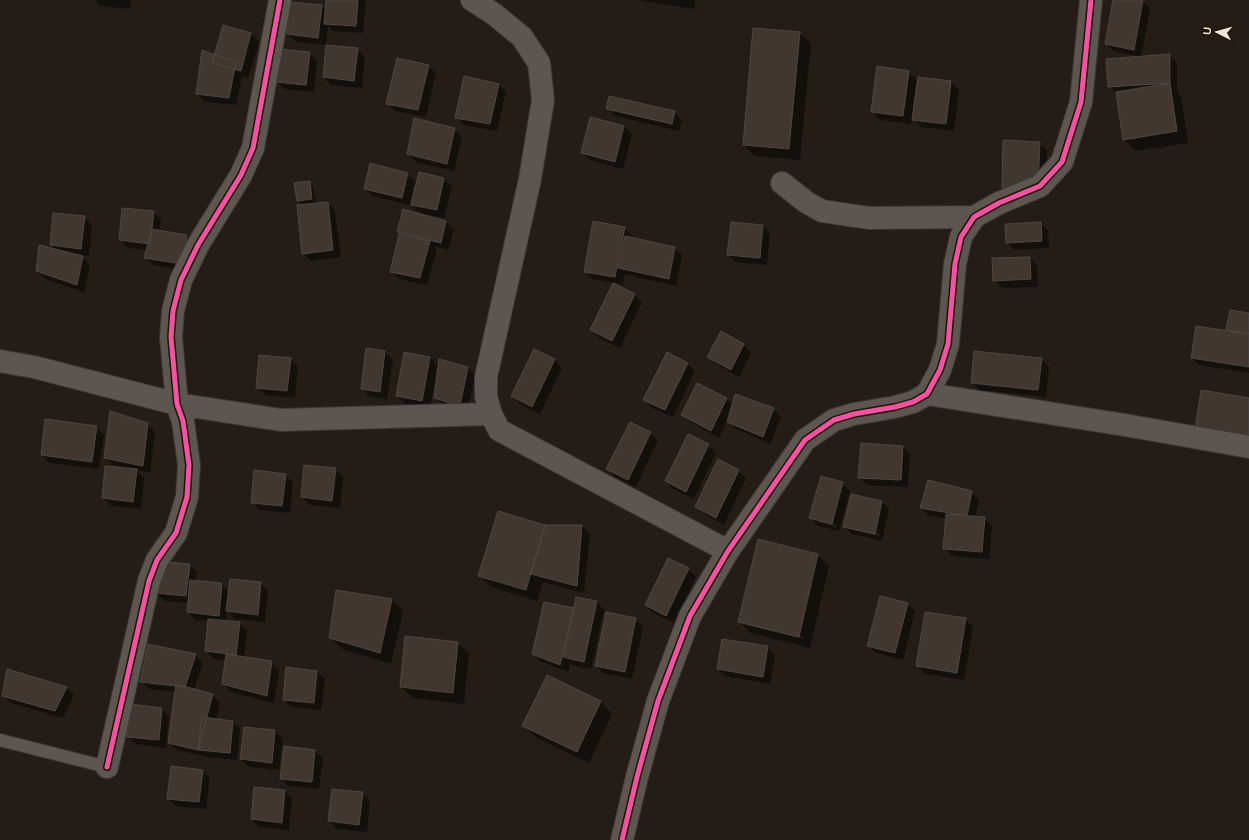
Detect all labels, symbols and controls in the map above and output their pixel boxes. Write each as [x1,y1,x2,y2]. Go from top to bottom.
north arrow [1197,12,1237,52]
text: U [1201,26,1213,36]

